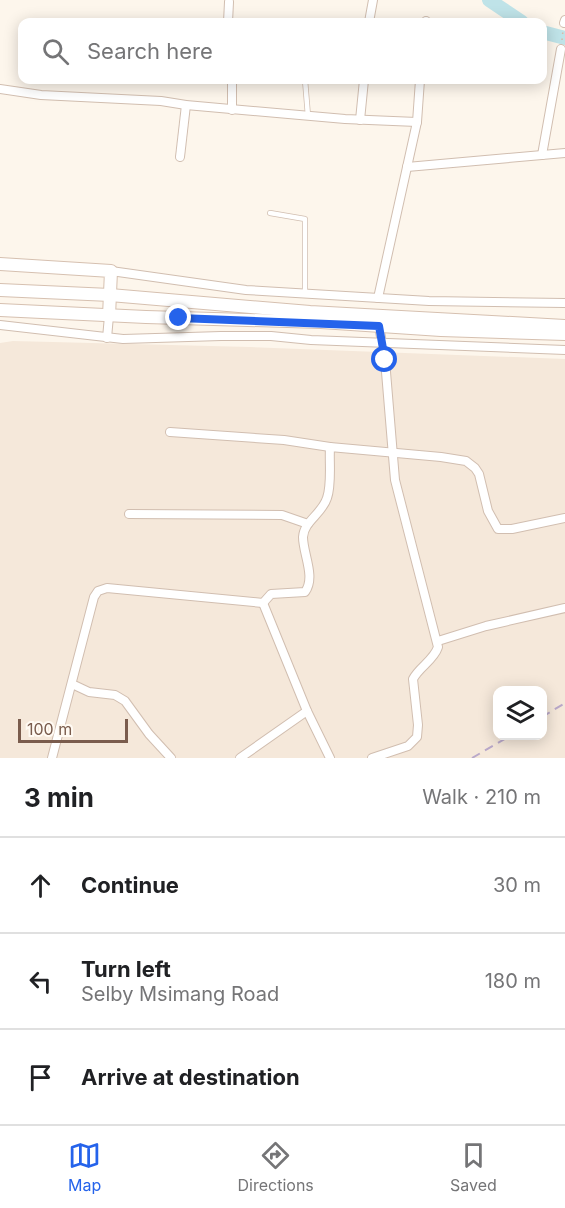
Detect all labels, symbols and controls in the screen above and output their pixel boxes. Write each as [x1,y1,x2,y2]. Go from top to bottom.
search box [18,18,547,84]
icon: search [39,35,72,68]
text: Search here [87,38,213,64]
route end [165,304,191,330]
route start [371,346,397,372]
map controls [493,686,547,740]
button: layers [493,686,547,740]
scale bar [18,716,128,744]
text: 100 m [27,719,72,739]
text: 3 min [24,782,94,813]
text: Walk · 210 m [422,785,541,809]
icon: ahead [24,869,57,902]
text: Continue [81,872,179,898]
text: 30 m [493,873,541,897]
text: Turn left [81,956,171,982]
icon: left [24,965,57,998]
text: 180 m [485,969,541,993]
text: Selby Msimang Road [81,982,279,1006]
icon: arrive [24,1061,57,1094]
text: Arrive at destination [81,1064,300,1090]
tab: Map [68,1139,101,1195]
tab: Directions [238,1139,314,1195]
tab: Saved [450,1139,497,1195]

